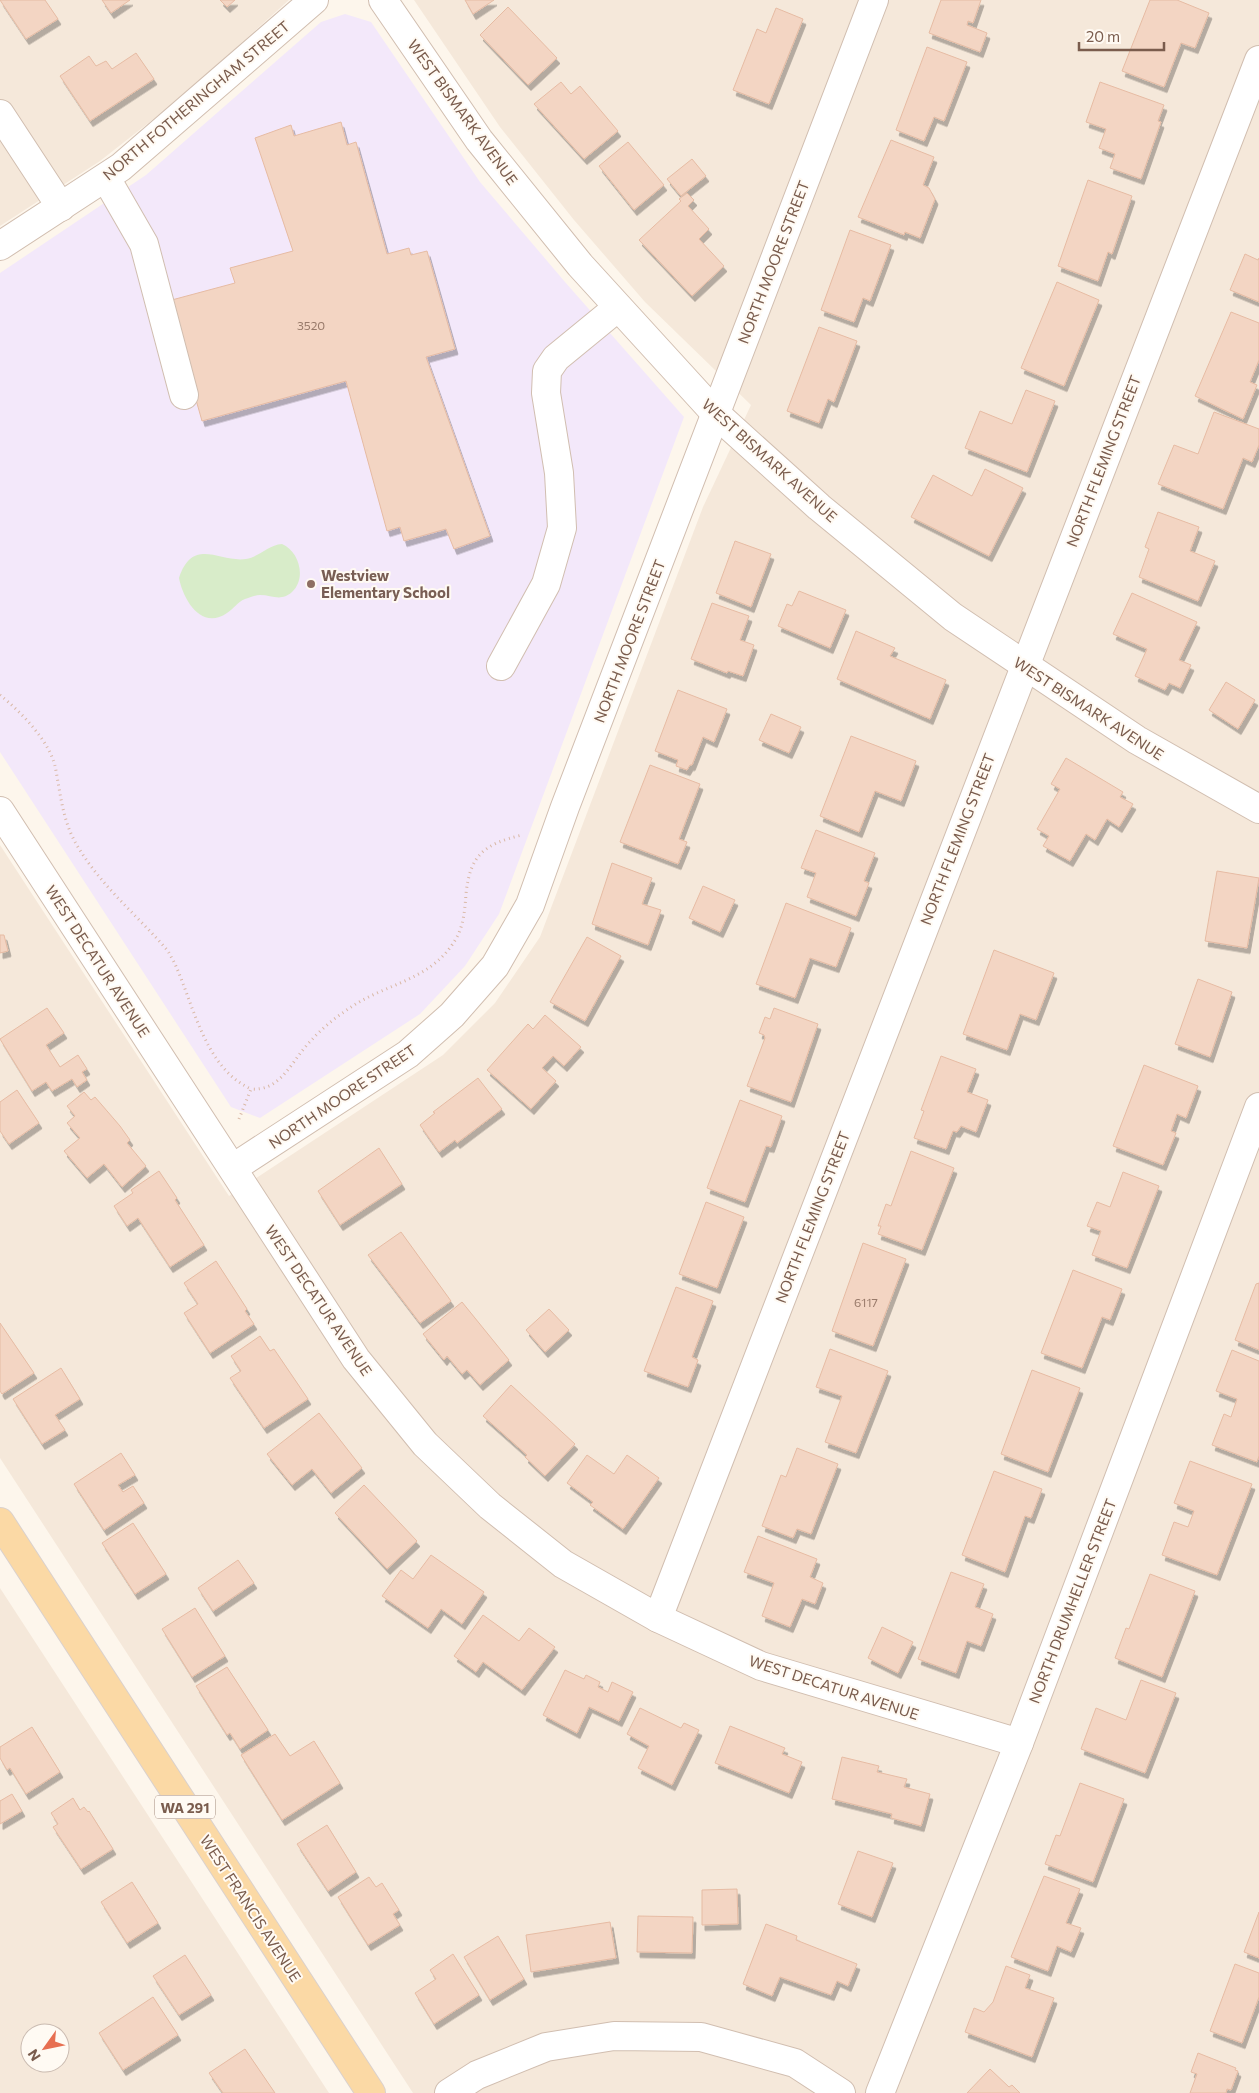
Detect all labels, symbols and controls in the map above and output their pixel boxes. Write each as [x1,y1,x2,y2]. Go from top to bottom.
street label: NORTH FOTHERINGHAM STREET [99,16,293,183]
scale bar [1079,20,1164,52]
text: 20 m [1086,27,1120,45]
street label: WEST BISMARK AVENUE [404,36,522,188]
street label: NORTH MOORE STREET [734,178,813,346]
house number: 3520 [297,318,325,332]
street label: NORTH FLEMING STREET [1062,372,1144,549]
street label: WEST BISMARK AVENUE [699,395,841,525]
street label: NORTH MOORE STREET [590,557,669,725]
place label: Westview Elementary School [321,566,450,601]
marker: Westview Elementary School [305,578,317,590]
street label: WEST BISMARK AVENUE [1011,653,1167,763]
street label: NORTH FLEMING STREET [916,750,998,927]
street label: WEST DECATUR AVENUE [42,882,154,1040]
street label: NORTH MOORE STREET [265,1040,419,1152]
street label: NORTH FLEMING STREET [771,1128,853,1305]
street label: WEST DECATUR AVENUE [262,1221,376,1379]
house number: 6117 [854,1295,878,1309]
street label: NORTH DRUMHELLER STREET [1025,1496,1120,1706]
street label: WEST DECATUR AVENUE [747,1651,921,1723]
road number: WA 291 [155,1795,215,1818]
street label: WEST FRANCIS AVENUE [197,1831,305,1985]
north arrow [20,2023,70,2073]
text: N [24,2046,44,2064]

